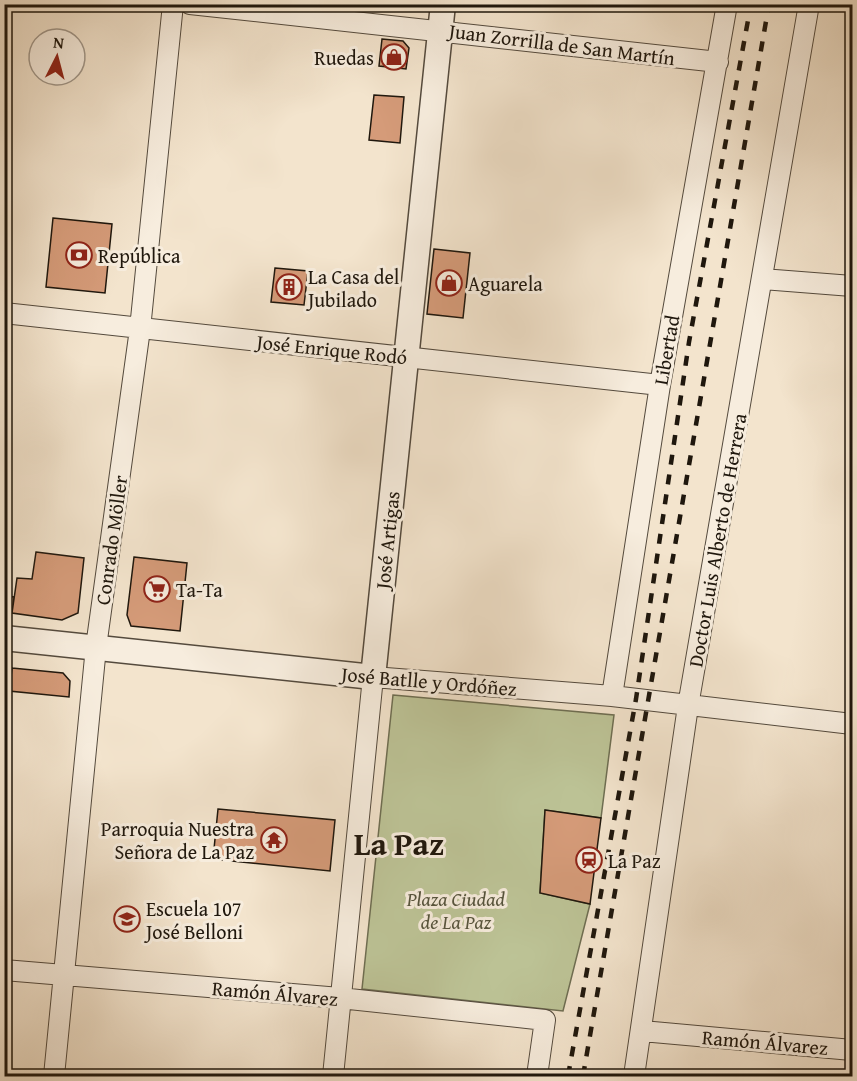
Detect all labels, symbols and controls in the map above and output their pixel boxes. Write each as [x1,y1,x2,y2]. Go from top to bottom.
street label: Juan Zorrilla de San Martín [444,15,677,72]
north arrow [27,27,87,87]
text: N [52,30,65,55]
shop icon: Ruedas [379,42,409,72]
place label: Ruedas [314,43,374,72]
bank icon: República [64,240,94,270]
place label: República [98,241,181,270]
place label: La Casa del Jubilado [305,262,400,314]
shop icon: Aguarela [434,268,464,298]
place label: Aguarela [468,269,543,298]
building icon: La Casa del Jubilado [274,272,304,302]
street label: Libertad [646,312,686,387]
street label: José Enrique Rodó [252,326,409,371]
street label: Doctor Luis Alberto de Herrera [680,410,754,669]
street label: Conrado Möller [88,473,134,607]
street label: José Artigas [367,489,407,594]
supermarket icon: Ta-Ta [142,574,172,604]
place label: Ta-Ta [176,575,223,604]
street label: José Batlle y Ordóñez [337,659,518,703]
place label: Parroquia Nuestra Señora de La Paz [101,814,255,866]
district label: La Paz [354,820,444,867]
temple icon: Parroquia Nuestra Señora de La Paz [259,825,289,855]
station icon: La Paz [574,845,604,875]
place label: La Paz [608,846,661,875]
park label: Plaza Ciudad de La Paz [406,884,506,936]
place label: Escuela 107 José Belloni [143,894,244,946]
school or university icon: Escuela 107 José Belloni [112,904,142,934]
street label: Ramón Álvarez [211,973,339,1013]
street label: Ramón Álvarez [701,1022,829,1062]

